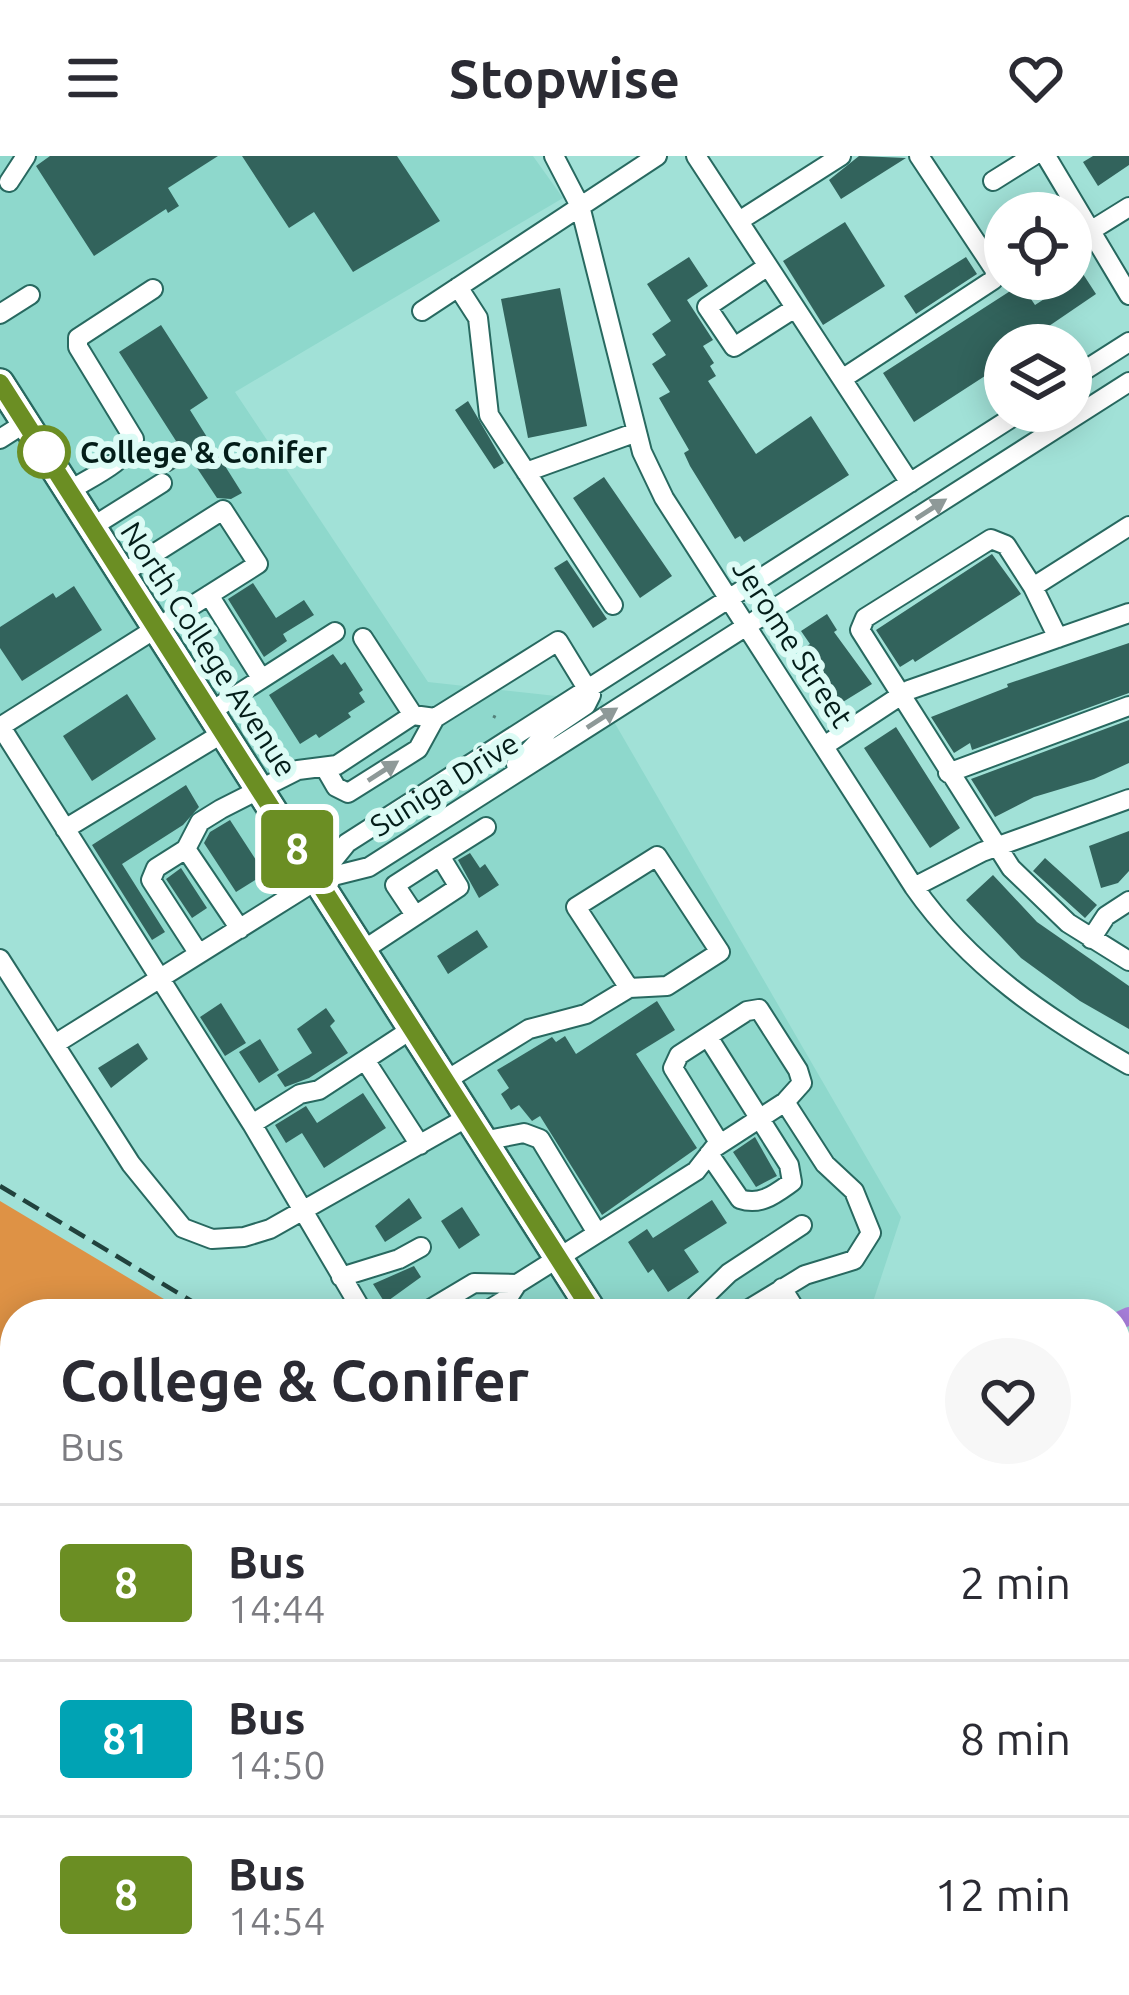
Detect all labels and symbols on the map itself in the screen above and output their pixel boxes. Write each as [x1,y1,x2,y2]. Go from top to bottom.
marker: College & Conifer [19,427,69,477]
place label: College & Conifer [80,435,328,469]
one-way arrow [915,498,947,520]
street label: North College Avenue [114,516,304,782]
street label: Jerome Street [726,553,860,733]
one-way arrow [586,708,618,730]
street label: Suniga Drive [364,725,524,843]
one-way arrow [367,761,399,783]
line badge: 8 [258,810,336,888]

